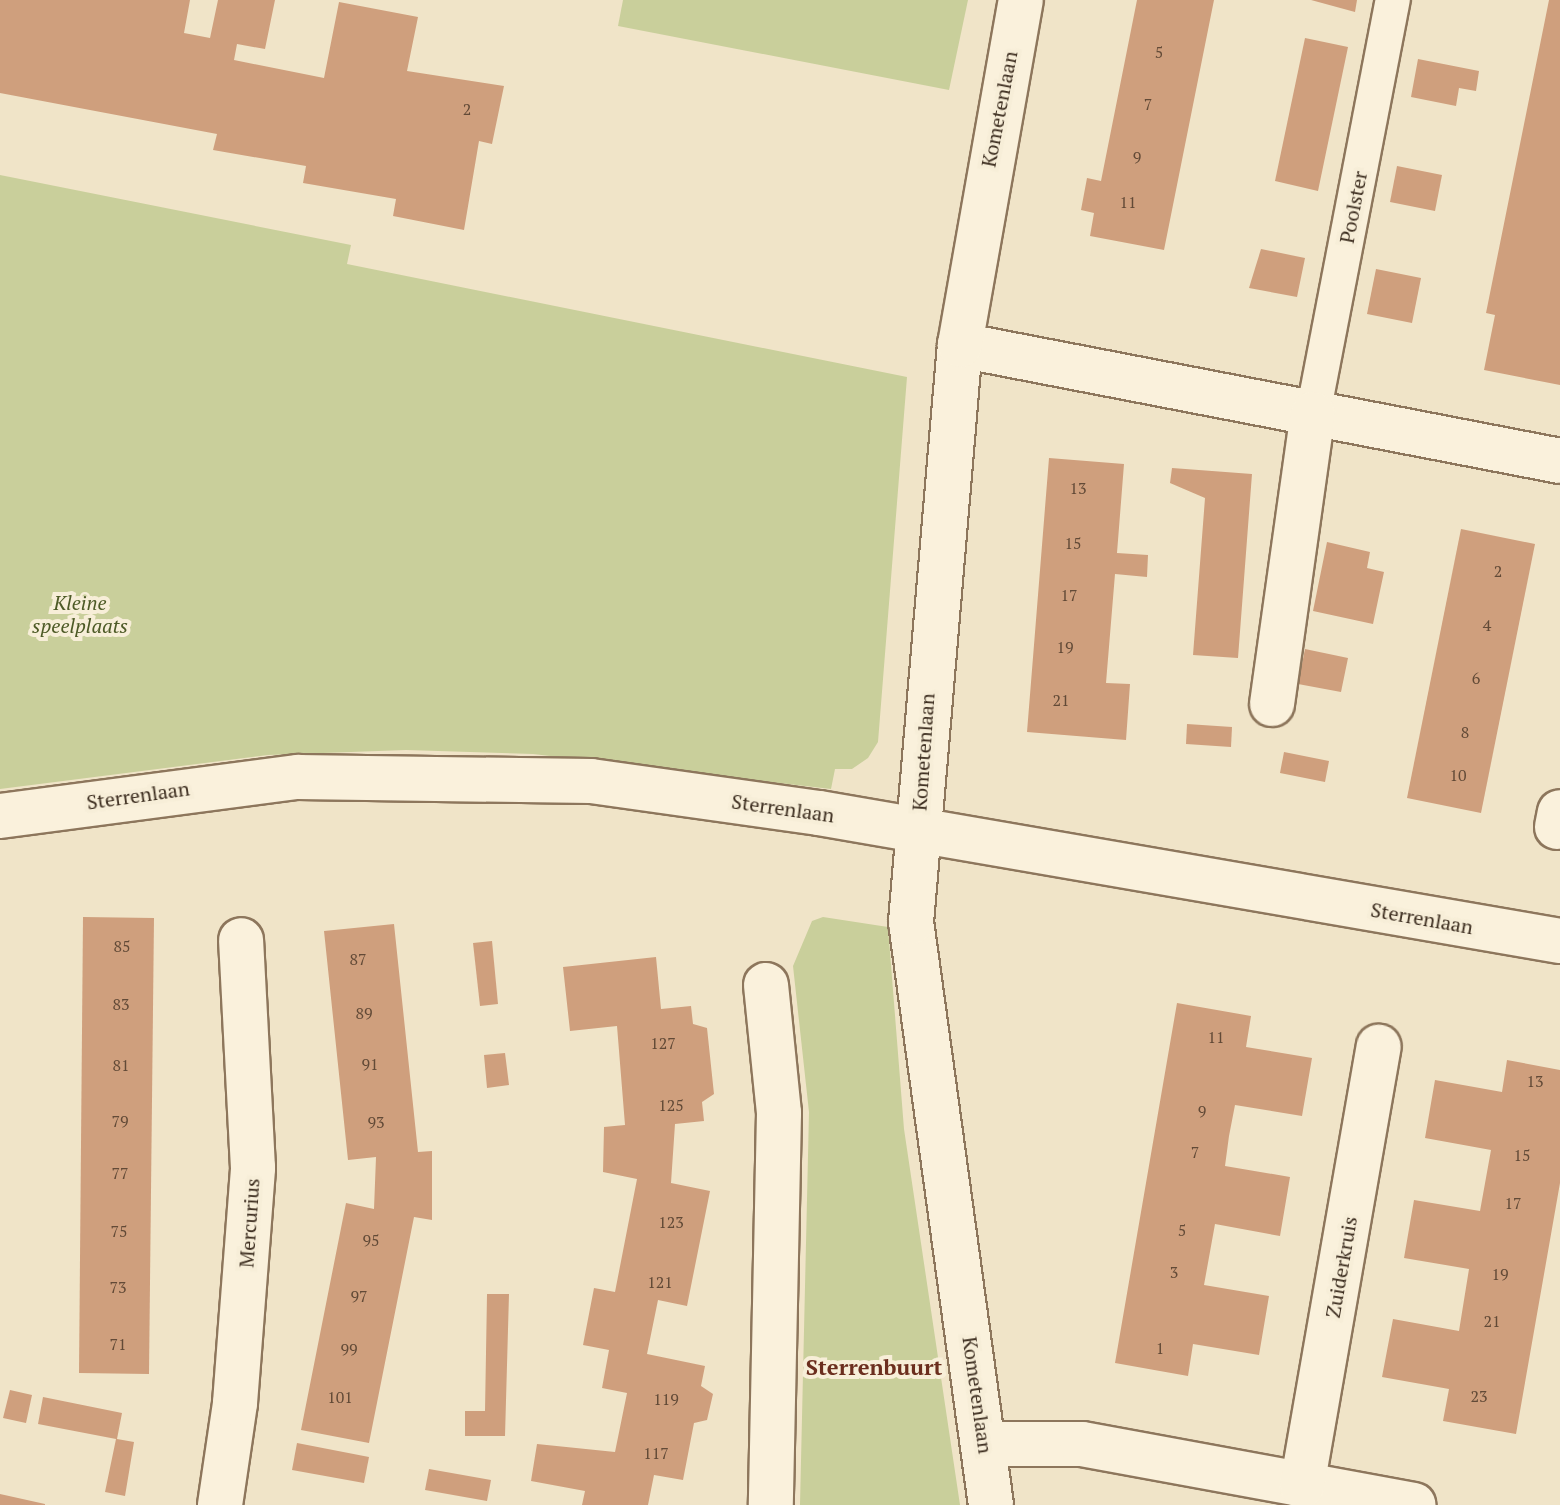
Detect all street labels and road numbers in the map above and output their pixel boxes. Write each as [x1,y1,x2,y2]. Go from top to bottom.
street label: Kometenlaan [976,49,1022,169]
street label: Poolster [1334,169,1372,245]
street label: Kometenlaan [907,692,939,812]
street label: Sterrenlaan [85,776,191,814]
street label: Sterrenlaan [730,789,836,827]
street label: Sterrenlaan [1369,897,1475,939]
street label: Mercurius [234,1177,264,1269]
street label: Zuiderkruis [1320,1214,1362,1320]
street label: Kometenlaan [958,1335,998,1455]

